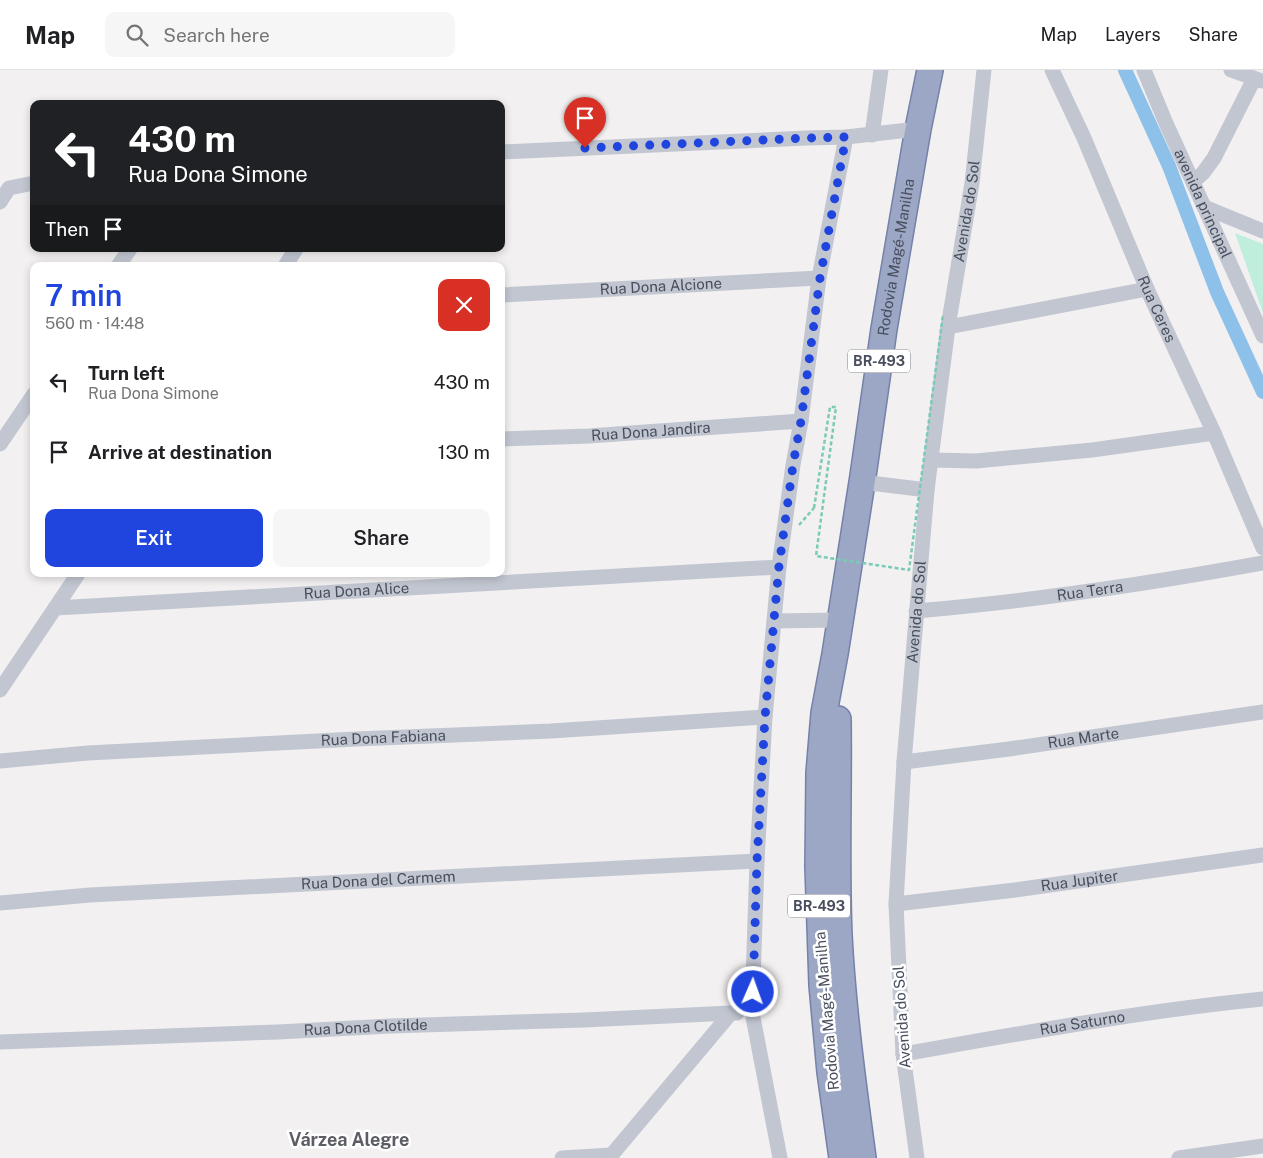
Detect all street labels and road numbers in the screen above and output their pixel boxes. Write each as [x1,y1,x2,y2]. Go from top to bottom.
street label: avenida principal [1171,146,1235,261]
street label: Avenida do Sol [950,159,982,263]
street label: Rodovia Magé-Manilha [874,177,917,337]
street label: Rua Ceres [1134,273,1180,345]
street label: Rua Dona Alcione [599,274,722,298]
road number: BR-493 [848,350,910,372]
street label: Rua Dona Jandira [590,418,711,444]
street label: Avenida do Sol [903,560,929,664]
street label: Rua Terra [1056,577,1124,604]
street label: Rua Dona Alice [303,579,410,602]
street label: Rua Marte [1046,724,1120,751]
street label: Rua Dona Fabiana [320,726,446,749]
street label: Rua Dona del Carmem [301,867,456,892]
street label: Rua Jupiter [1040,867,1119,894]
road number: BR-493 [788,894,850,918]
street label: Rodovia Magé-Manilha [811,931,842,1091]
street label: Avenida do Sol [889,965,914,1069]
street label: Rua Saturno [1038,1008,1126,1038]
street label: Rua Dona Clotilde [303,1016,428,1039]

